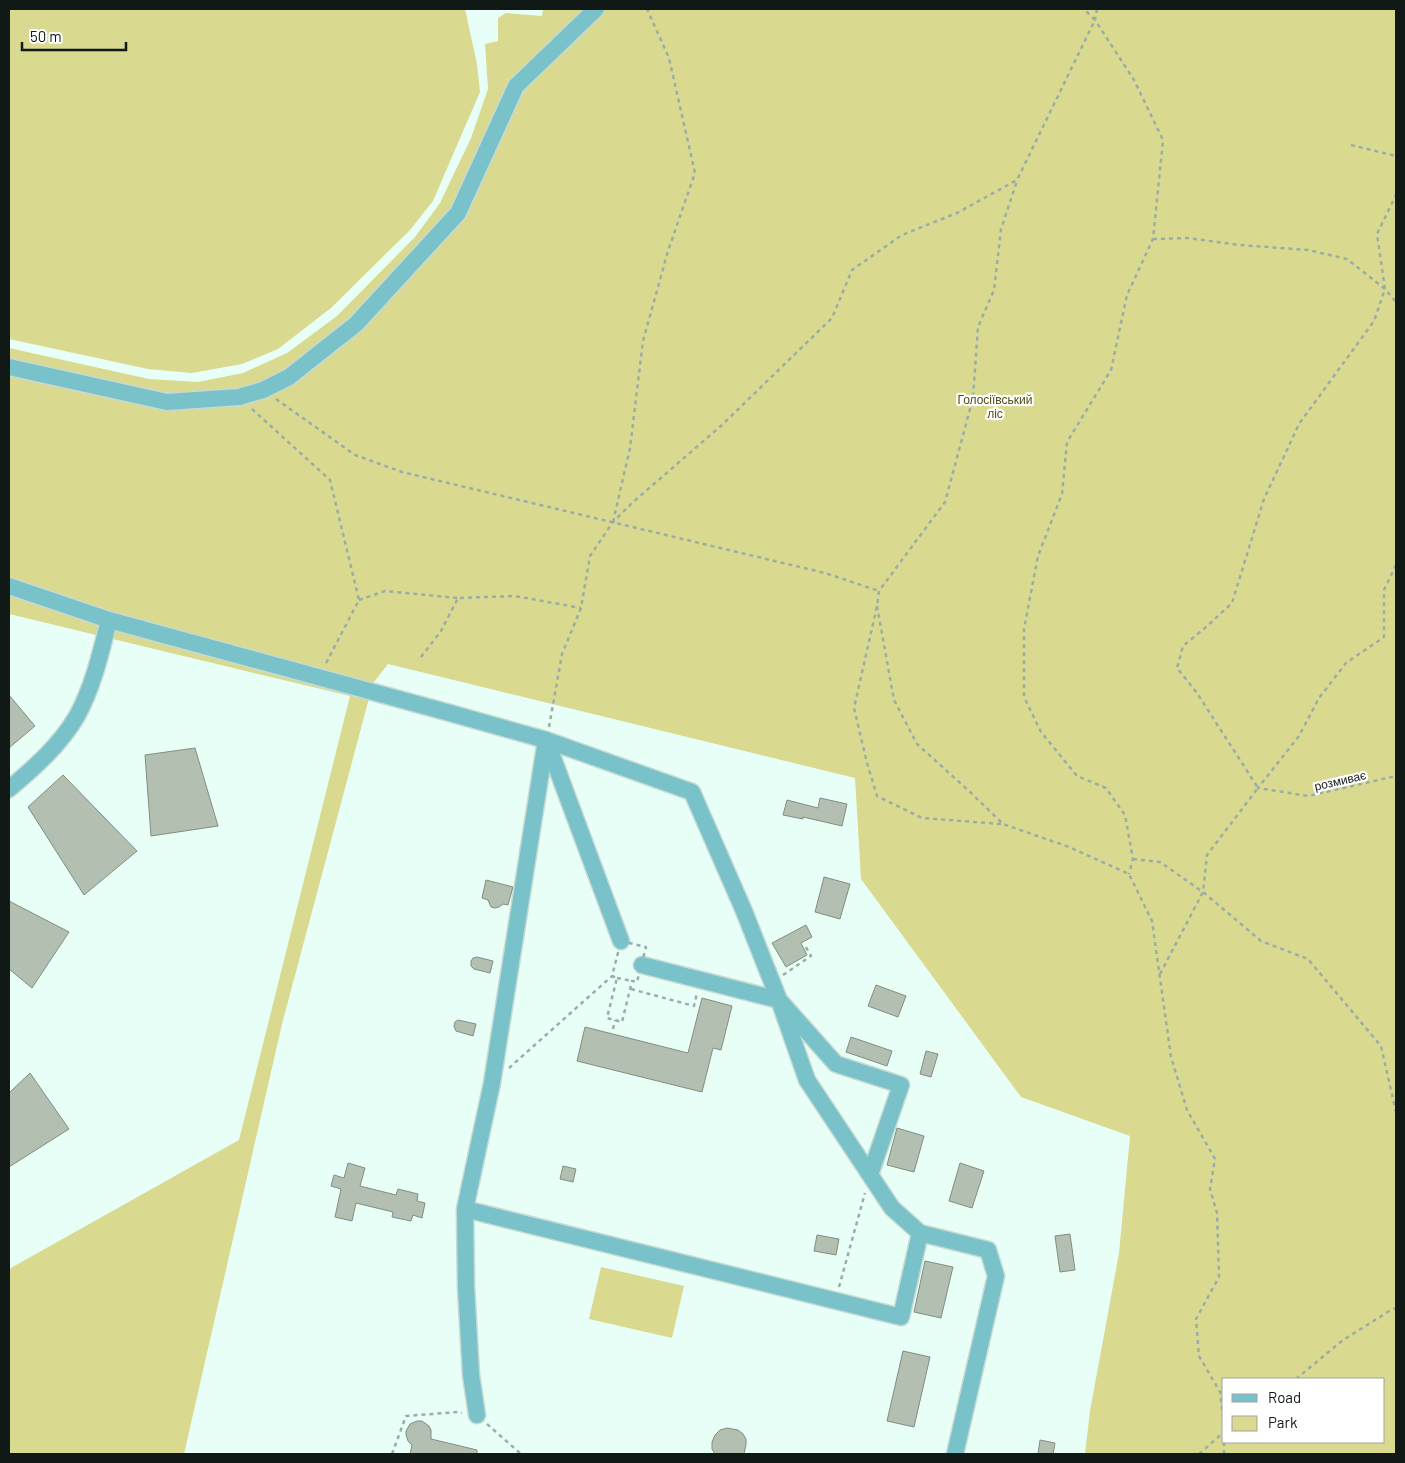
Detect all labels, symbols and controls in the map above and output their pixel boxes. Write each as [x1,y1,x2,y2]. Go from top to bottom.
scale bar [22,20,126,52]
text: 50 m [30,27,62,45]
park label: Голосіївський ліс [957,392,1033,420]
street label: розмиває [1313,767,1367,794]
legend [1222,1378,1385,1443]
text: Road [1268,1388,1301,1406]
text: Park [1268,1413,1298,1431]

